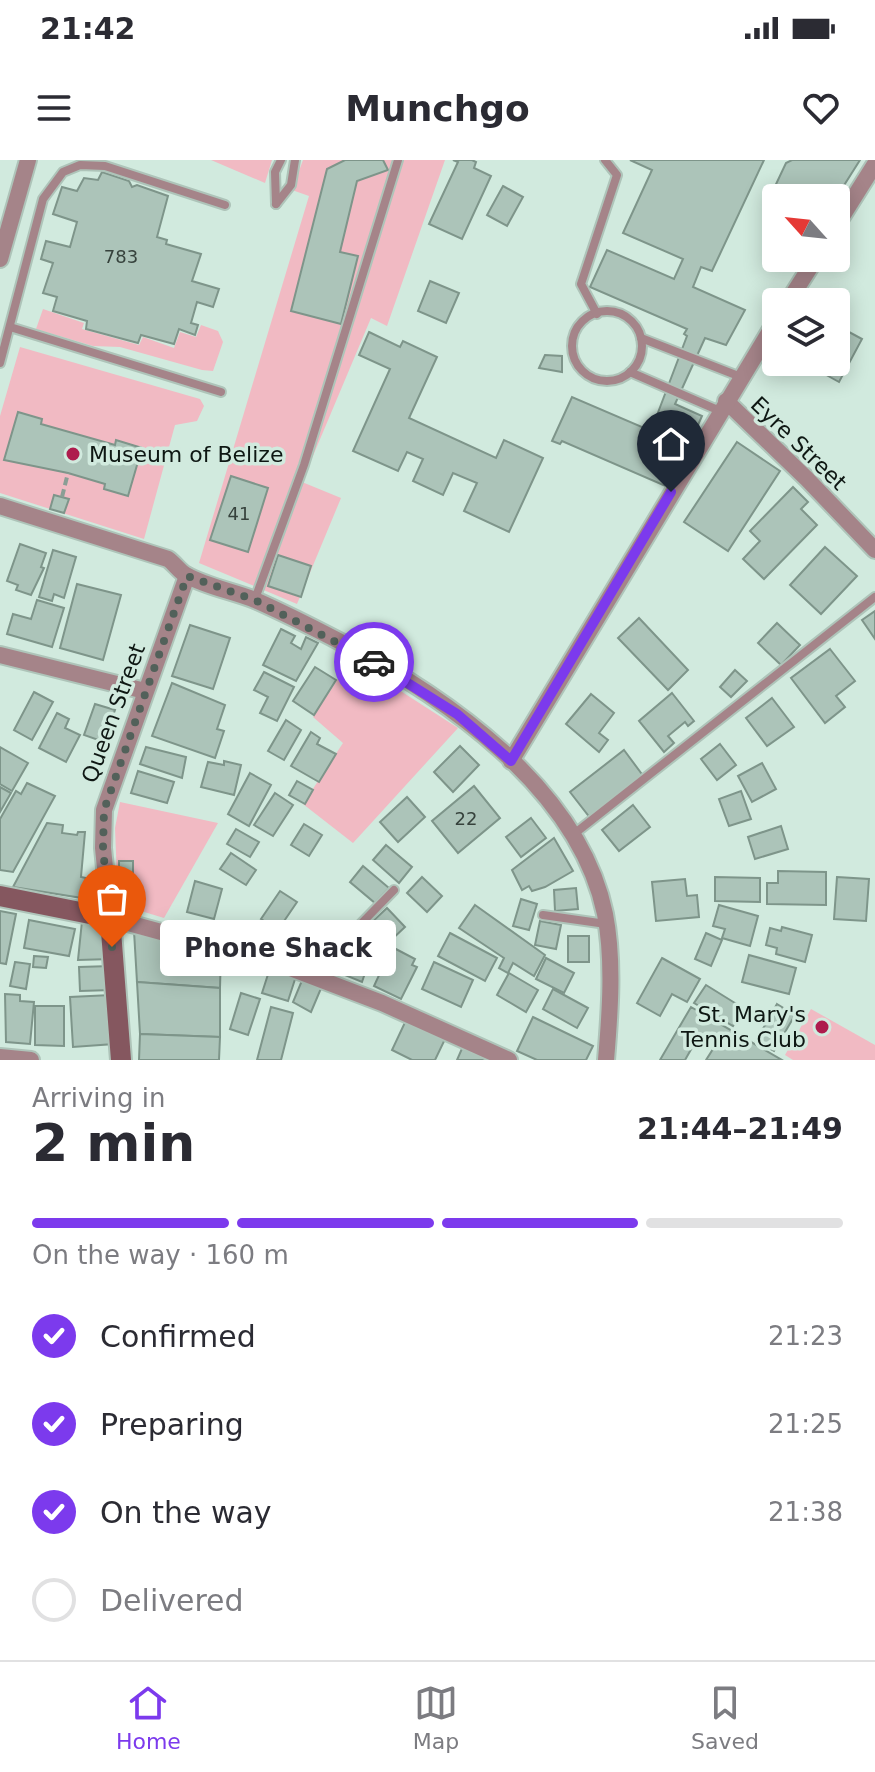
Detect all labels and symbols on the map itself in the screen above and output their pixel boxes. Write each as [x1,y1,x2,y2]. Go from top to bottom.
north arrow [762,184,850,272]
house number: 783 [104,246,138,267]
street label: Eyre Street [746,392,852,495]
pin [637,410,705,492]
place label: Museum of Belize [89,442,283,467]
marker: Museum of Belize [64,445,82,463]
house number: 41 [228,503,250,524]
courier [334,622,414,702]
street label: Queen Street [77,640,150,786]
house number: 22 [455,808,477,829]
pin [78,865,146,947]
callout: Phone Shack [160,919,396,975]
place label: St. Mary's Tennis Club [680,1002,806,1052]
marker: St. Mary's Tennis Club [813,1018,831,1036]

